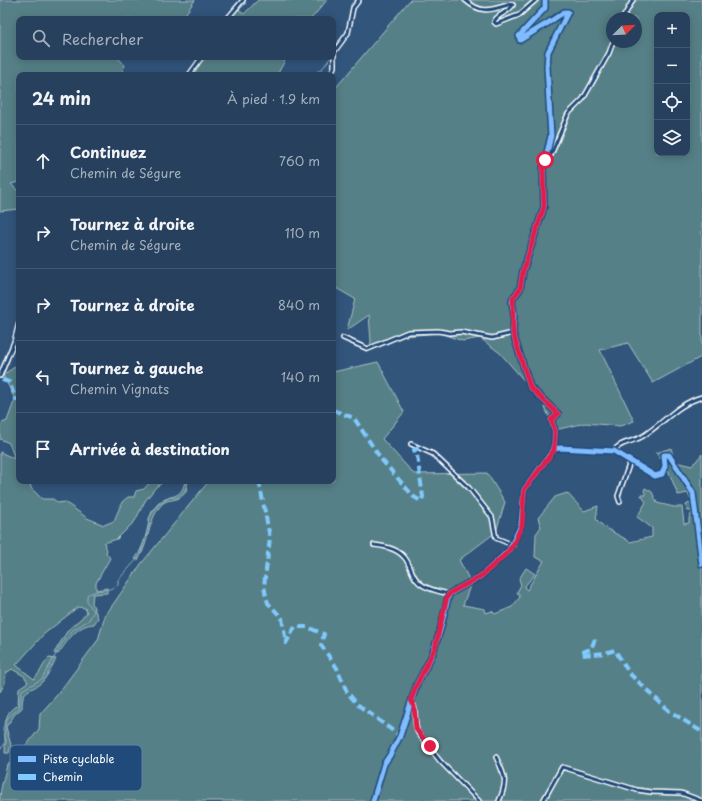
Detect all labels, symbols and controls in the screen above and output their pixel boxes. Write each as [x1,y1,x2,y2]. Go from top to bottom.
north arrow [606,12,642,48]
map controls [654,12,690,156]
button: + [654,12,690,48]
search box [16,16,336,60]
icon: search [30,27,52,49]
text: Rechercher [62,27,143,50]
button: − [654,48,690,84]
button: locate [654,84,690,120]
text: 24 min [32,85,91,111]
text: À pied · 1.9 km [227,89,320,108]
button: layers [654,120,690,156]
text: Continuez [70,140,146,163]
icon: ahead [32,150,54,172]
text: 760 m [279,151,320,170]
route start [536,151,554,169]
text: Chemin de Ségure [70,163,181,182]
text: Tournez à droite [70,212,195,235]
icon: right [32,222,54,244]
text: 110 m [285,223,320,242]
text: Chemin de Ségure [70,235,181,254]
text: Tournez à droite [70,293,195,316]
icon: right [32,294,54,316]
text: 840 m [278,295,320,314]
text: Tournez à gauche [70,356,204,379]
icon: left [32,366,54,388]
text: 140 m [281,367,320,386]
text: Chemin Vignats [70,379,169,398]
text: Arrivée à destination [70,437,230,460]
icon: arrive [32,438,54,460]
route end [421,737,439,755]
legend [10,745,142,791]
text: Piste cyclable [43,750,114,767]
text: Chemin [43,768,83,785]

